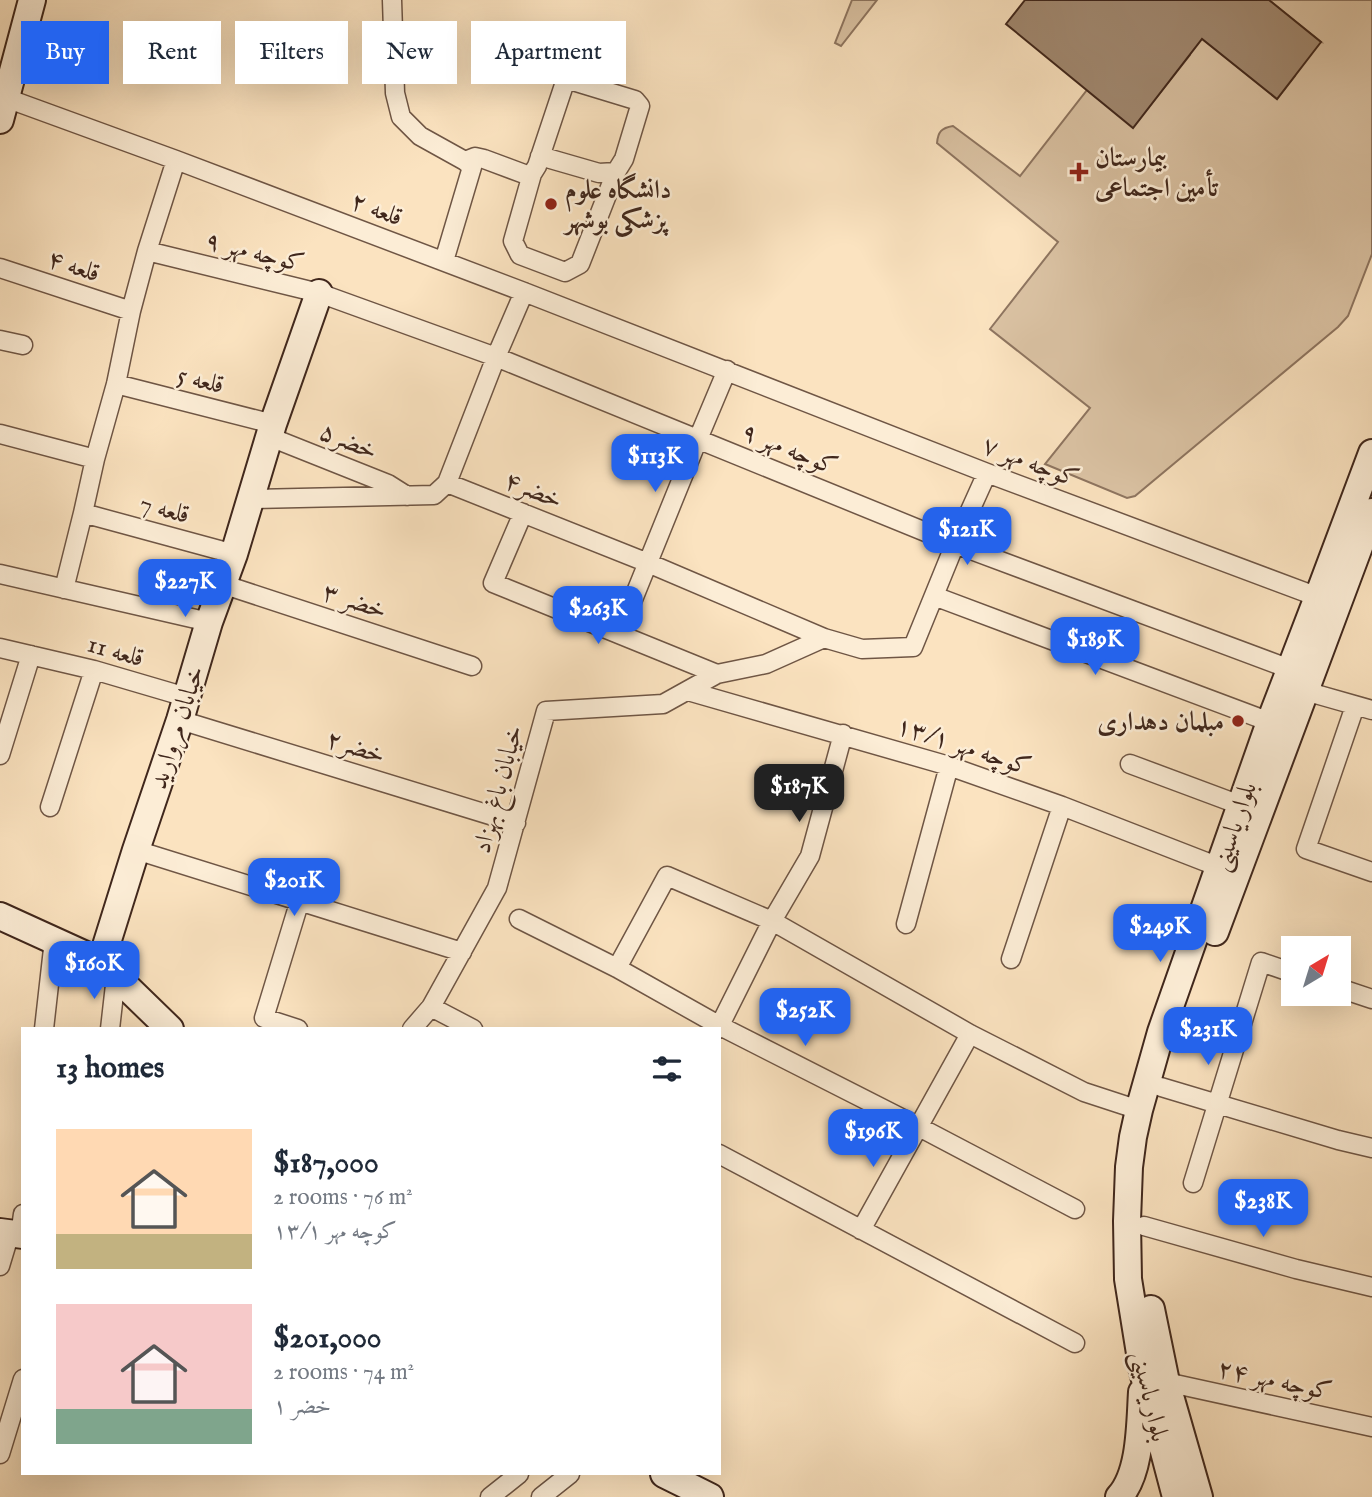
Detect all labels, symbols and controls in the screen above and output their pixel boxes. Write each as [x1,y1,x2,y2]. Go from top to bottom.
chip: Buy [21,21,109,84]
chip: Rent [123,21,221,84]
chip: Filters [235,21,348,84]
chip: New [362,21,457,84]
chip: Apartment [471,21,626,84]
place label: بیمارستان تأمین اجتماعی [1094,142,1219,205]
marker: بیمارستان تأمین اجتماعی [1069,162,1089,182]
place label: دانشگاه علوم پزشکی بوشهر [562,172,672,237]
street label: قلعه ۲ [346,184,407,234]
marker: دانشگاه علوم پزشکی بوشهر [543,196,559,212]
street label: کوچه مهر ۹ [202,224,308,281]
street label: قلعه ۴ [43,243,104,290]
street label: قلعه 5 [174,359,228,402]
street label: خضر۵ [314,415,382,468]
street label: کوچه مهر ۹ [736,415,842,484]
street label: کوچه مهر ۷ [977,429,1083,496]
pin: $113K [606,434,704,494]
text: $113K [627,442,683,471]
street label: خضر۴ [499,464,567,517]
street label: قلعه 7 [136,487,193,532]
pin: $121K [918,508,1016,567]
text: $121K [938,515,996,544]
pin: $227K [136,560,234,619]
text: $227K [154,567,216,596]
street label: خضر ۳ [318,576,391,627]
pin: $263K [549,586,647,646]
text: $263K [569,594,627,623]
pin: $189K [1046,618,1144,677]
text: $189K [1067,625,1124,654]
street label: قلعه 11 [84,628,148,675]
street label: خیابان مروارید [142,662,213,793]
place label: مبلمان دهداری [1097,706,1224,739]
street label: کوچه مهر ۱۳/۱ [892,709,1035,784]
marker: مبلمان دهداری [1230,713,1246,729]
street label: خیابان باغ بهزاد [465,722,535,858]
street label: خضر۲ [322,723,389,772]
pin: $187K [750,764,848,824]
text: $187K [770,772,828,801]
street label: بلوار یاسینی [1204,777,1266,876]
pin: $201K [245,858,343,918]
text: $201K [264,866,324,895]
pin: $249K [1111,904,1209,964]
text: $249K [1129,912,1191,941]
north arrow [1281,936,1351,1006]
map controls [1281,936,1351,1006]
pin: $160K [45,942,143,1001]
text: $160K [65,949,123,978]
pin: $252K [756,988,854,1048]
text: $252K [775,996,835,1025]
pin: $231K [1159,1007,1257,1067]
text: $231K [1179,1015,1237,1044]
text: 13 homes [56,1050,164,1088]
icon: filters [648,1050,686,1088]
pin: $196K [824,1110,922,1169]
text: $196K [844,1117,902,1146]
text: $187,000 [273,1145,379,1183]
icon: home [112,1157,196,1241]
pin: $238K [1214,1180,1312,1239]
text: 2 rooms · 76 m² [273,1183,413,1212]
text: $238K [1234,1187,1292,1216]
text: کوچه مهر ۱۳/۱ [273,1217,397,1246]
text: $201,000 [273,1320,382,1358]
icon: home [112,1332,196,1416]
street label: بلوار یاسینی [1122,1348,1176,1445]
street label: کوچه مهر ۲۴ [1214,1352,1335,1409]
text: 2 rooms · 74 m² [273,1358,414,1387]
text: خضر ۱ [273,1392,331,1421]

